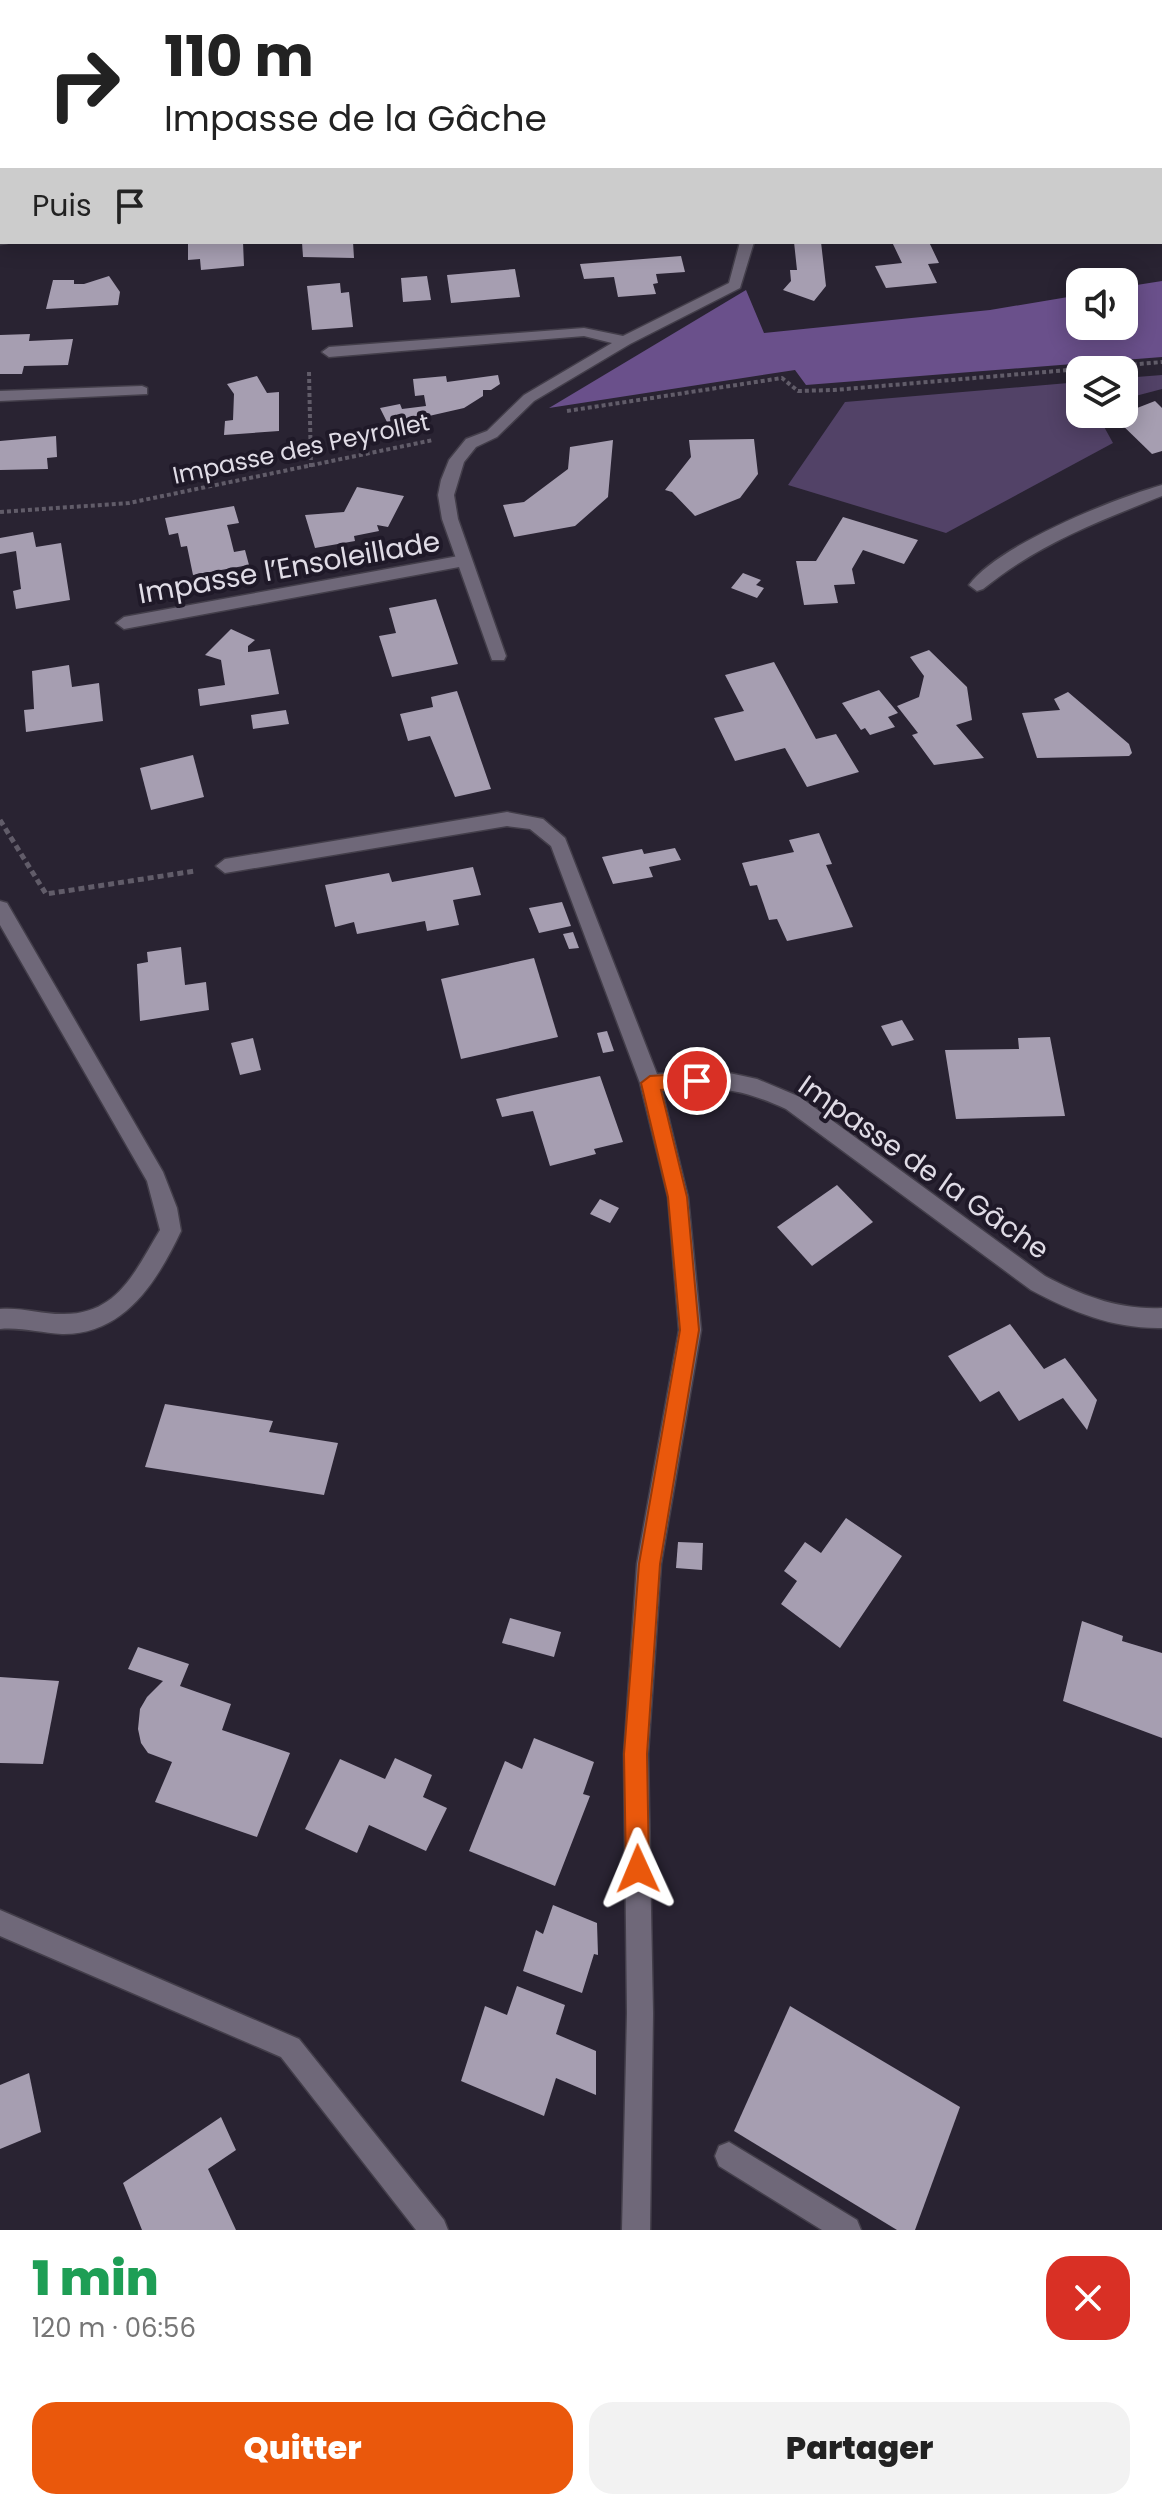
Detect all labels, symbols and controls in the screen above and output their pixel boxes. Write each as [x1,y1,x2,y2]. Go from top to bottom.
text: 110 m [164,17,314,96]
icon: right [32,32,136,136]
text: Impasse de la Gâche [164,93,547,144]
text: Puis [32,184,92,227]
icon: arrive [108,184,152,228]
map controls [1066,268,1138,428]
button: sound [1066,268,1138,340]
button: layers [1066,356,1138,428]
street label: Impasse des Peyrollet [170,405,432,492]
street label: Impasse l’Ensoleillade [135,522,443,613]
pin [663,1047,731,1115]
icon: arrive [675,1059,719,1103]
street label: Impasse de la Gâche [791,1066,1057,1269]
position arrow [596,1827,680,1911]
text: 1 min [32,2245,159,2312]
button: close [1046,2256,1130,2340]
text: 120 m · 06:56 [32,2310,196,2346]
button: Quitter [32,2402,573,2494]
button: Partager [589,2402,1130,2494]

